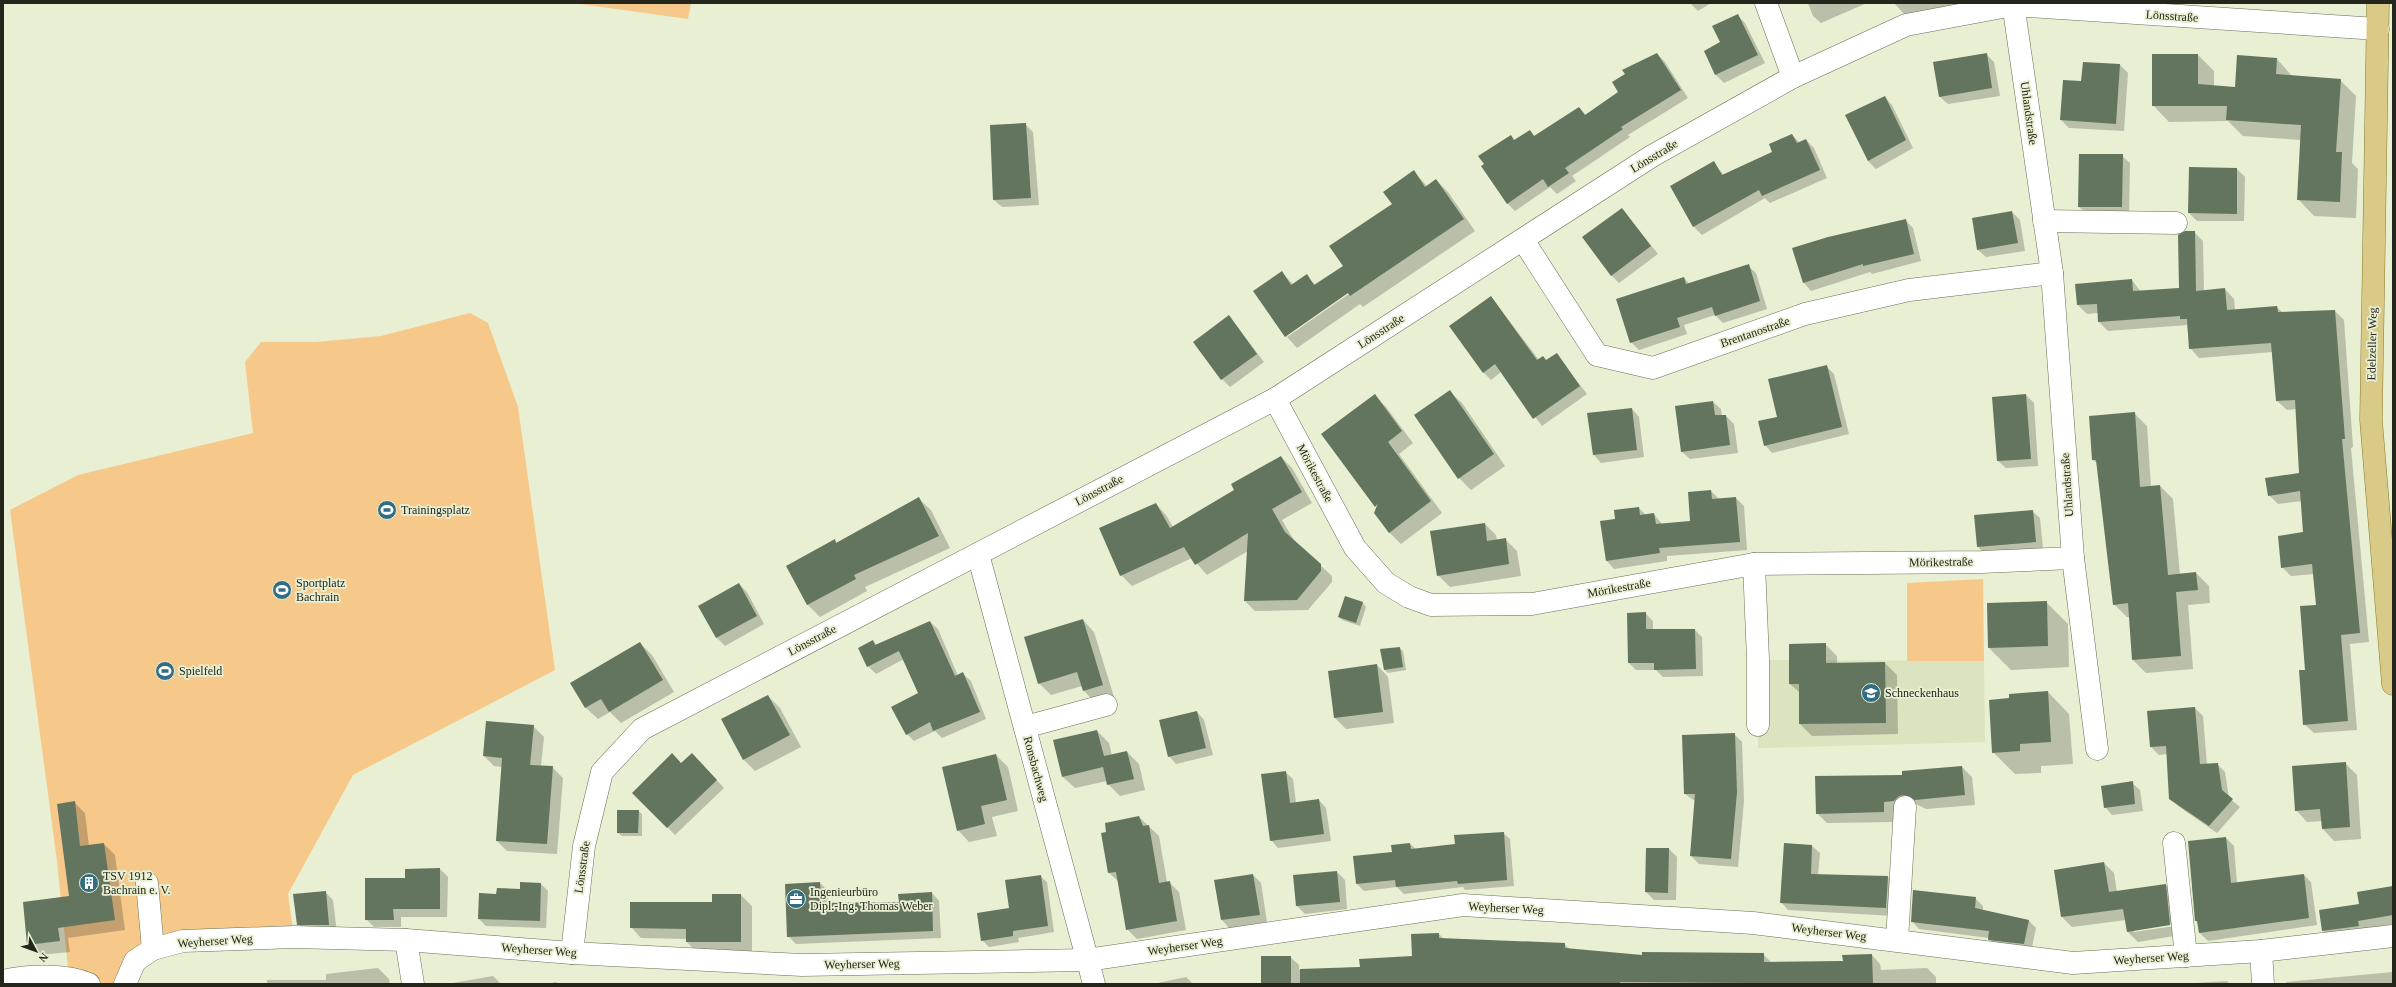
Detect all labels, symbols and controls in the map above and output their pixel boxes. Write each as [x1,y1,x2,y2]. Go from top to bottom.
street label: Lönsstraße [2145,7,2199,25]
street label: Uhlandstraße [2018,80,2040,146]
street label: Lönsstraße [1628,136,1680,176]
street label: Edelzeller Weg [2364,307,2380,381]
street label: Lönsstraße [1355,311,1407,351]
street label: Brentanostraße [1718,314,1792,350]
street label: Mörikestraße [1294,441,1336,505]
street label: Uhlandstraße [2058,453,2076,517]
street label: Lönsstraße [1072,471,1126,509]
sports icon: Trainingsplatz [376,499,398,521]
place label: Trainingsplatz [401,503,470,517]
street label: Mörikestraße [1909,554,1973,570]
place label: Sportplatz Bachrain [296,576,345,604]
street label: Mörikestraße [1586,576,1652,600]
sports icon: Sportplatz Bachrain [271,579,293,601]
street label: Lönsstraße [785,621,839,659]
sports icon: Spielfeld [154,660,176,682]
place label: Spielfeld [179,664,222,678]
school or university icon: Schneckenhaus [1860,682,1882,704]
place label: Schneckenhaus [1885,686,1959,700]
street label: Ronsbachweg [1021,735,1051,803]
street label: Lönsstraße [571,840,593,894]
place label: TSV 1912 Bachrain e. V. [103,869,171,897]
building icon: TSV 1912 Bachrain e. V. [78,872,100,894]
place label: Ingenieurbüro Dipl.-Ing. Thomas Weber [810,885,933,913]
office icon: Ingenieurbüro Dipl.-Ing. Thomas Weber [785,888,807,910]
street label: Weyherser Weg [1468,899,1544,917]
street label: Weyherser Weg [1791,920,1867,944]
north arrow [16,931,56,971]
street label: Weyherser Weg [177,931,253,951]
street label: Weyherser Weg [1147,934,1223,958]
street label: Weyherser Weg [501,940,577,960]
street label: Weyherser Weg [2113,948,2189,968]
text: N [36,951,51,965]
street label: Weyherser Weg [824,956,900,972]

